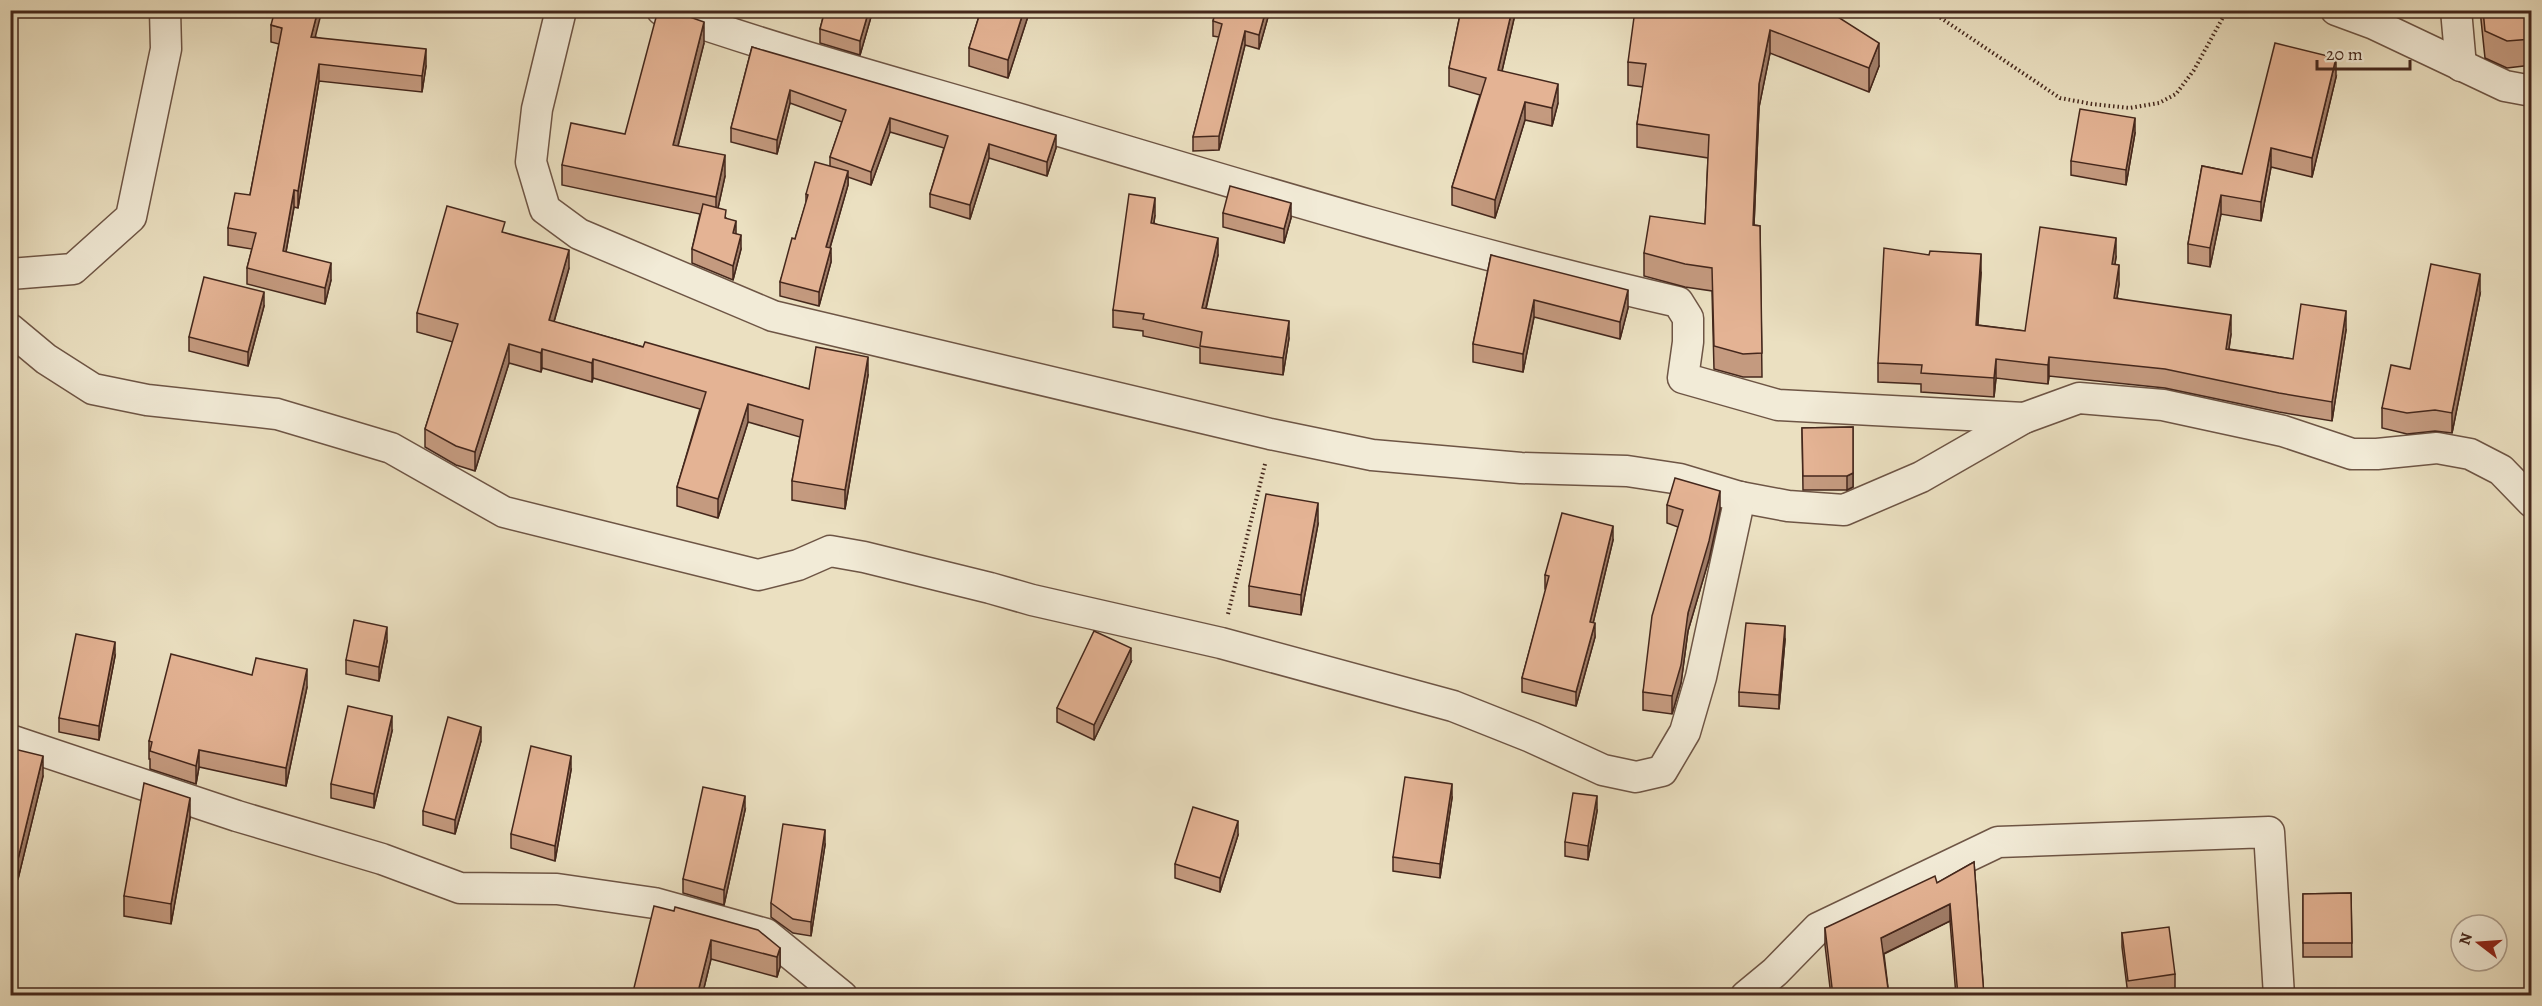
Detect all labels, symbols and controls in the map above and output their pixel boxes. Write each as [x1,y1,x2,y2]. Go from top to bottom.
scale bar [2317,33,2410,71]
text: 20 m [2326,42,2363,66]
north arrow [2449,913,2509,973]
text: N [2453,930,2478,948]

